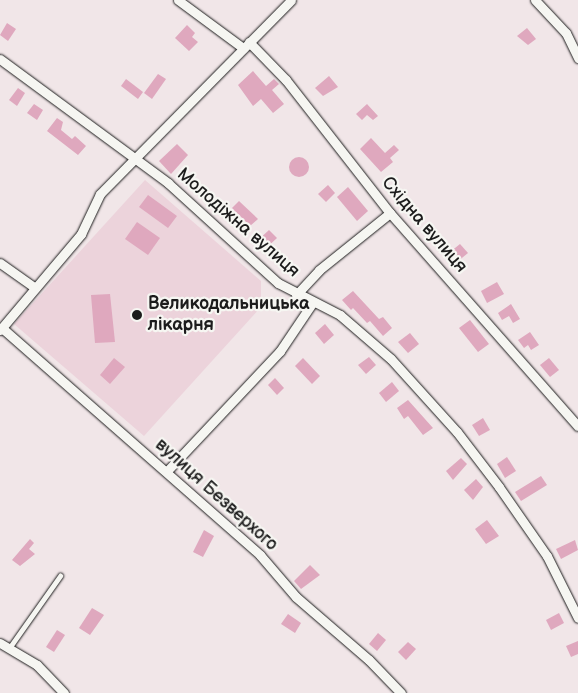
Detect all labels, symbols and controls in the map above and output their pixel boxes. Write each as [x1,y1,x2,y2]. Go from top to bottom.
street label: Молодіжна вулиця [172,164,304,282]
street label: Східна вулиця [377,173,471,277]
place label: Великодальницька лікарня [148,294,309,336]
marker: Великодальницька лікарня [130,308,144,322]
street label: вулиця Безверхого [150,434,282,556]

